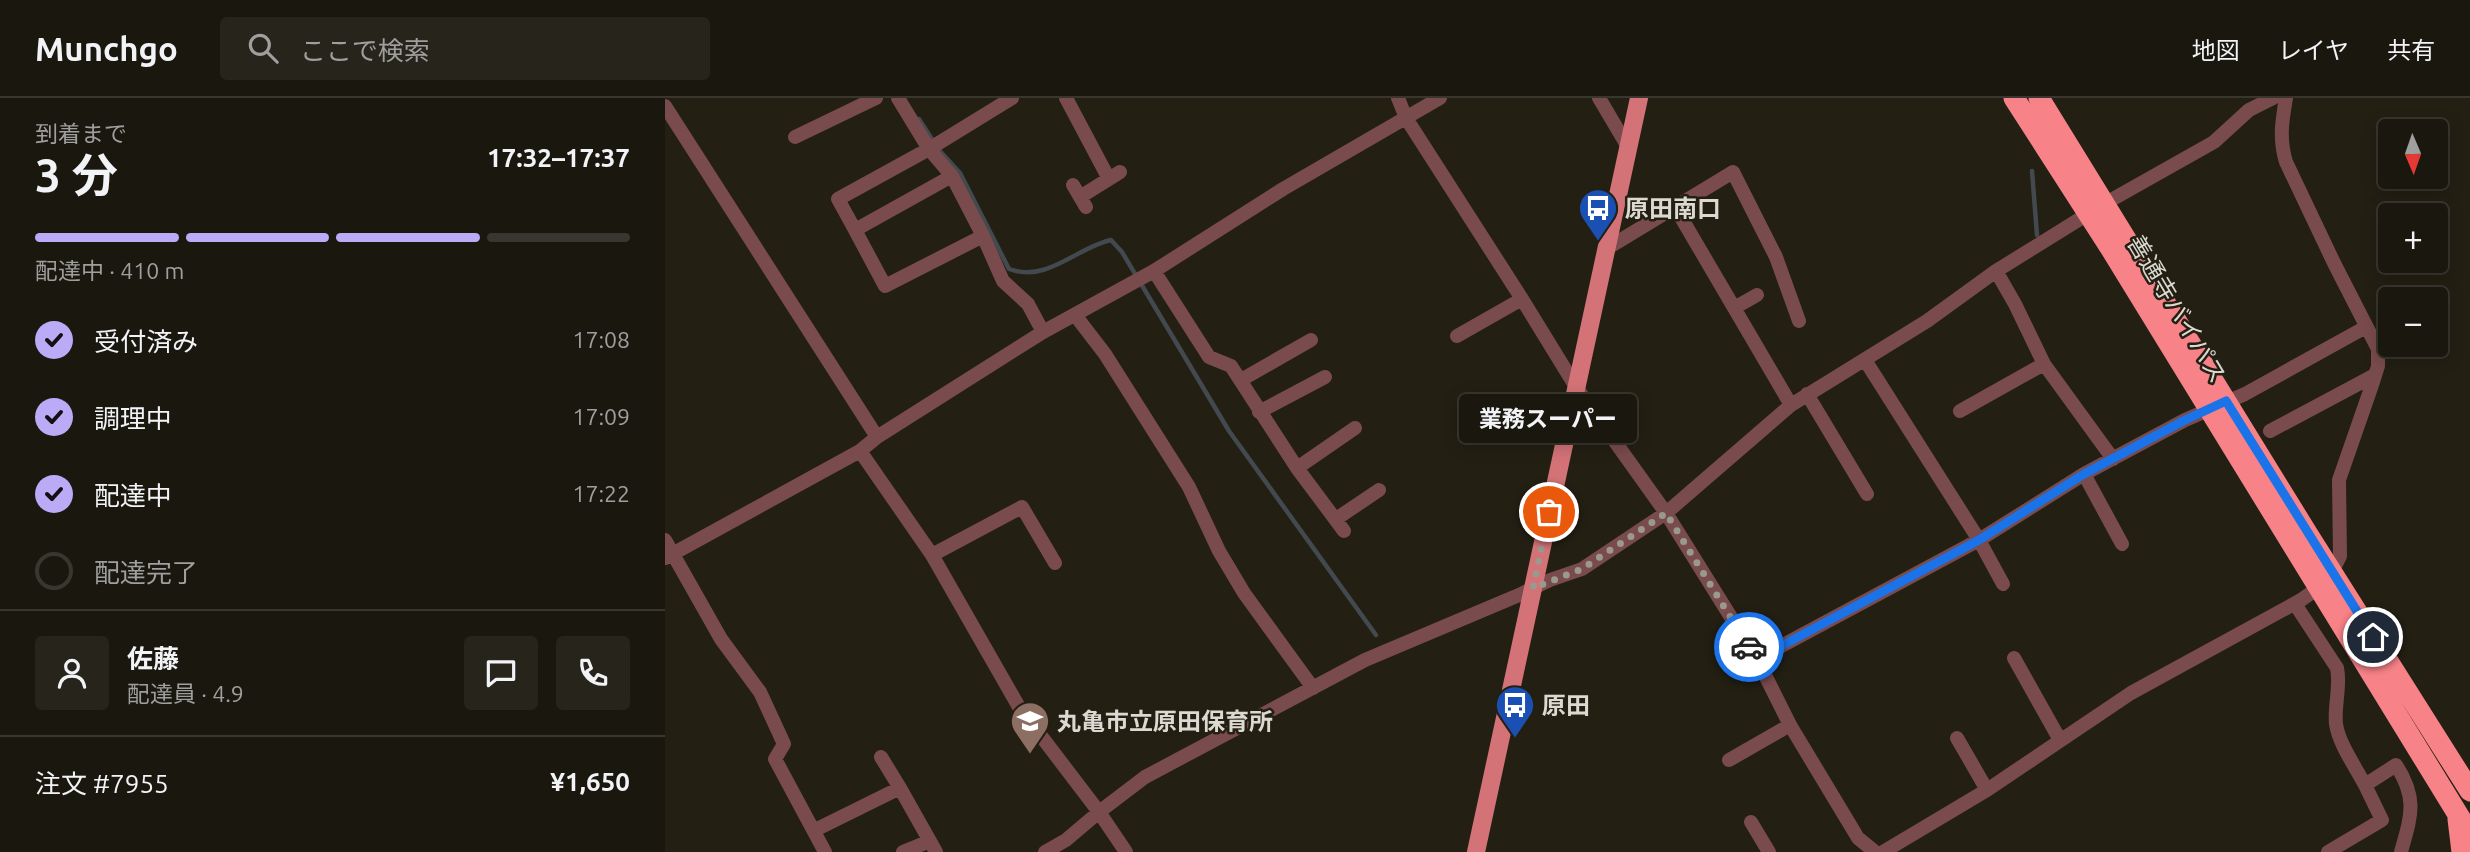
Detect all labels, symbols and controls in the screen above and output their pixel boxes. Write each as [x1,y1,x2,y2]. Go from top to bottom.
search box [220,17,710,80]
icon: search [244,29,282,67]
text: Munchgo [35,30,178,67]
text: ここで検索 [300,36,430,65]
text: 地図 [2192,37,2240,64]
text: レイヤ [2278,37,2349,64]
text: 共有 [2387,37,2435,64]
north arrow [2378,119,2448,189]
map controls [2378,119,2448,357]
text: 到着まで [35,121,127,146]
text: 17:32–17:37 [487,143,630,172]
text: 3 分 [35,149,118,201]
bus stop icon: 原田南口 [1577,187,1619,242]
place label: 原田南口 [1625,195,1721,222]
button: + [2378,203,2448,273]
street label: 善通寺バイパス [2122,230,2232,388]
text: 配達中 · 410 m [35,258,184,283]
button: − [2378,287,2448,357]
icon: check [35,321,73,359]
text: 受付済み [94,327,198,356]
text: 17:08 [572,327,630,352]
callout: 業務スーパー [1460,393,1638,442]
icon: check [35,398,73,436]
text: 調理中 [94,404,172,433]
text: 17:09 [572,404,630,429]
text: 業務スーパー [1479,406,1617,431]
icon: check [35,475,73,513]
text: 配達中 [94,481,172,510]
text: 17:22 [572,481,630,506]
pin [1519,482,1579,542]
icon: bag [1530,493,1568,531]
text: 配達完了 [94,558,198,587]
pin [2343,607,2403,667]
courier [1714,612,1784,682]
icon: home [2354,618,2392,656]
icon: car [1730,628,1768,666]
button: person [35,636,109,710]
button: chat [464,636,538,710]
button: phone [556,636,630,710]
text: 佐藤 [127,644,179,673]
text: 配達員 · 4.9 [127,681,244,706]
bus stop icon: 原田 [1494,684,1536,739]
place label: 原田 [1542,692,1590,719]
school or university icon: 丸亀市立原田保育所 [1009,700,1051,755]
place label: 丸亀市立原田保育所 [1057,708,1273,735]
text: ¥1,650 [550,767,630,796]
text: 注文 #7955 [35,769,169,798]

